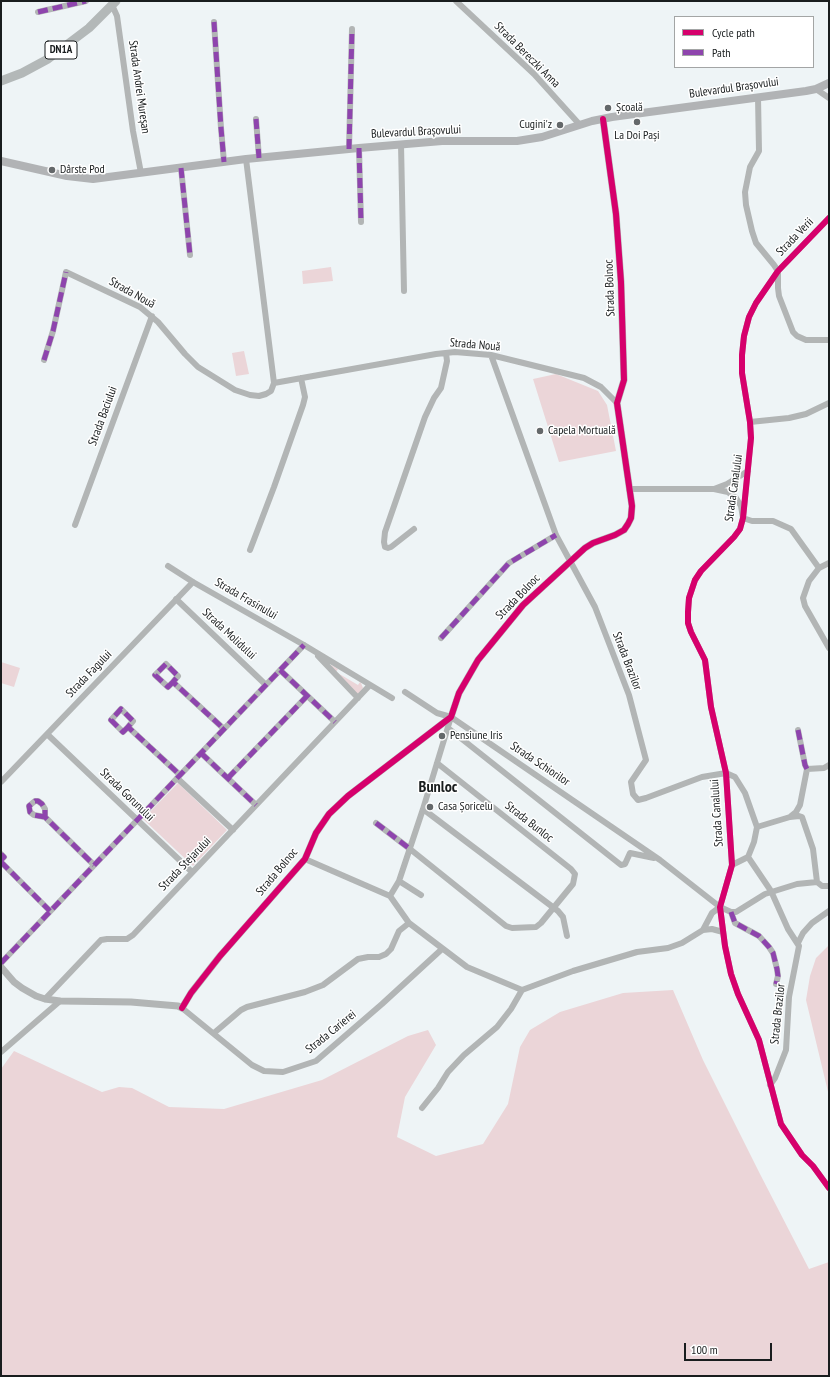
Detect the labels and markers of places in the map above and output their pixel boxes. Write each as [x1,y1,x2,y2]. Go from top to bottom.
place label: Școală [616,101,643,115]
marker: Școală [603,103,613,113]
marker: La Doi Pași [632,117,642,127]
place label: Cugini'z [519,118,552,132]
marker: Cugini'z [555,120,565,130]
place label: La Doi Pași [614,129,660,143]
place label: Dârste Pod [60,163,105,177]
marker: Dârste Pod [47,165,57,175]
place label: Capela Mortuală [548,424,616,438]
marker: Capela Mortuală [535,426,545,436]
place label: Pensiune Iris [450,729,503,743]
marker: Pensiune Iris [437,731,447,741]
place label: Casa Șoricelu [438,800,493,814]
marker: Casa Șoricelu [425,802,435,812]

